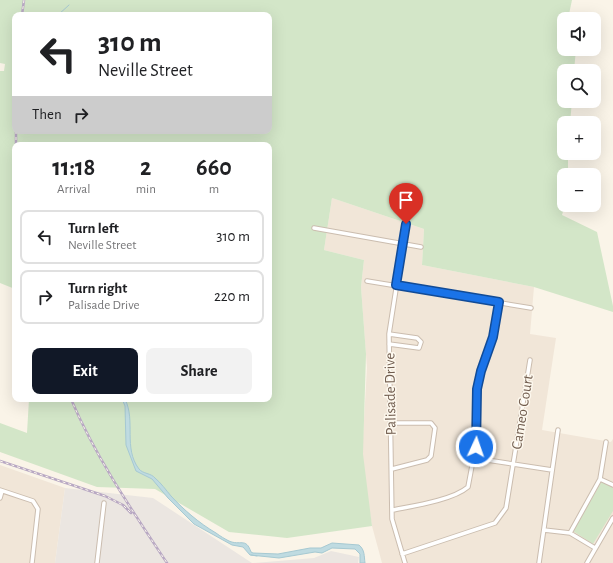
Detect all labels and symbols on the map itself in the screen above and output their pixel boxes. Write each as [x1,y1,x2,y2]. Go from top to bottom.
pin [389,183,423,224]
street label: Palisade Drive [382,353,399,435]
street label: Cameo Court [509,373,536,450]
position arrow [455,426,497,468]

